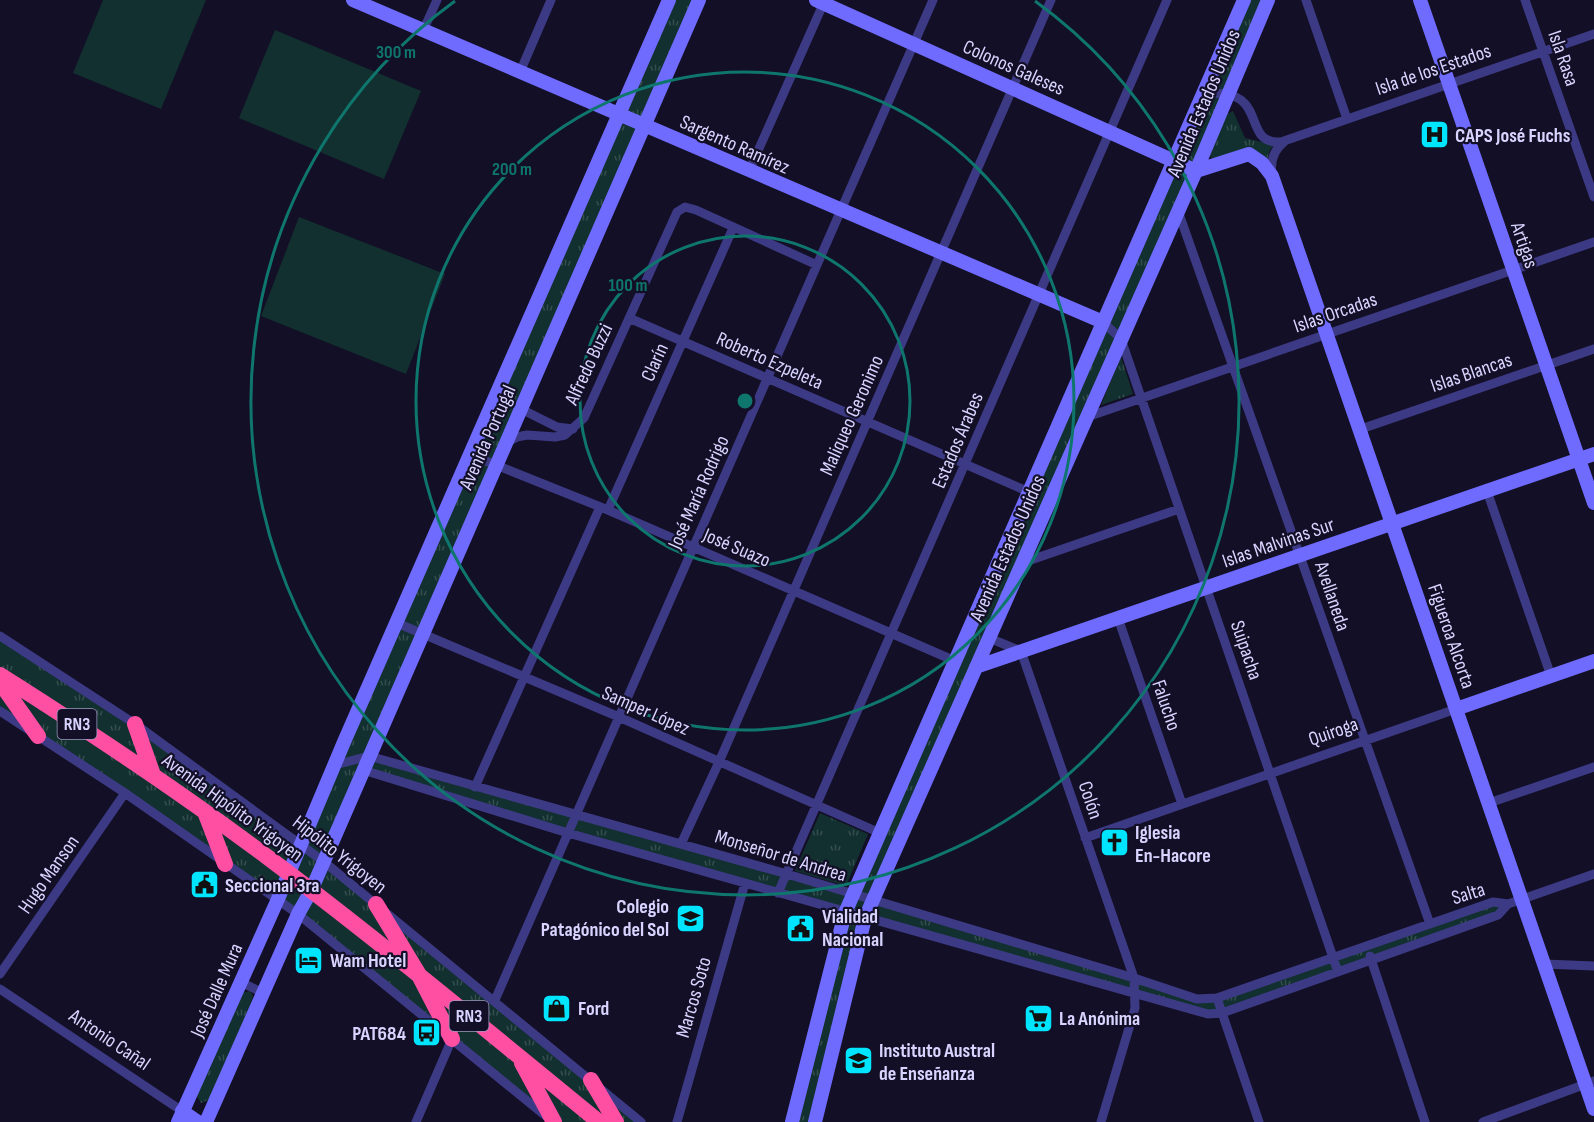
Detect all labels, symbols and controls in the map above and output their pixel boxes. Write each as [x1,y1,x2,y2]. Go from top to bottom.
street label: Avenida Estados Unidos [1162,26,1246,182]
street label: Isla Rasa [1542,27,1584,89]
street label: Colonos Galeses [959,35,1068,101]
street label: Isla de los Estados [1372,39,1494,101]
text: 300 m [376,42,416,63]
street label: Sargento Ramírez [676,110,793,180]
hospital icon: CAPS José Fuchs [1418,119,1450,151]
place label: CAPS José Fuchs [1455,124,1571,148]
text: 200 m [492,159,532,180]
street label: Artigas [1505,218,1543,272]
text: 100 m [609,275,648,296]
street label: Islas Orcadas [1290,287,1380,338]
street label: Alfredo Buzzi [559,320,618,410]
street label: Roberto Ezpeleta [713,327,827,395]
street label: Clarín [636,340,674,385]
street label: Islas Blancas [1427,348,1515,398]
street label: Maliqueo Geronimo [815,352,889,479]
street label: Avenida Portugal [454,381,522,494]
street label: Estados Árabes [927,389,989,492]
centre of rings [735,391,755,411]
street label: José María Rodrigo [663,432,735,554]
street label: Avenida Estados Unidos [965,472,1051,626]
street label: Islas Malvinas Sur [1219,512,1338,573]
street label: José Suazo [698,523,774,573]
street label: Avellaneda [1309,558,1355,634]
street label: Figueroa Alcorta [1422,581,1480,692]
street label: Suipacha [1225,618,1267,683]
street label: Falucho [1146,677,1186,734]
street label: Samper López [598,681,693,741]
road number: RN3 [58,709,97,739]
street label: Quiroga [1305,712,1361,752]
street label: Avenida Hipólito Yrigoyen [156,748,308,867]
street label: Colón [1072,778,1108,822]
street label: Hipólito Yrigoyen [287,811,391,899]
place label: Iglesia En-Hacore [1135,821,1211,868]
street label: Monseñor de Andrea [712,825,849,887]
church icon: Iglesia En-Hacore [1098,827,1130,859]
street label: Hugo Manson [13,831,84,918]
public building icon: Seccional 3ra [188,869,220,901]
place label: Seccional 3ra [225,874,320,898]
street label: Salta [1449,878,1488,910]
place label: Colegio Patagónico del Sol [541,895,669,942]
school or university icon: Colegio Patagónico del Sol [674,902,706,934]
place label: Vialidad Nacional [822,905,883,952]
public building icon: Vialidad Nacional [785,912,817,944]
street label: José Dalle Mura [185,940,248,1042]
hotel icon: Wam Hotel [293,944,325,976]
place label: Wam Hotel [330,949,406,973]
street label: Marcos Soto [671,954,717,1040]
shop icon: Ford [541,992,573,1024]
place label: Ford [578,997,609,1021]
road number: RN3 [450,1001,488,1031]
supermarket icon: La Anónima [1022,1002,1054,1034]
street label: Antonio Cañal [63,1003,155,1076]
place label: La Anónima [1059,1007,1140,1031]
bus stop icon: PAT684 [411,1017,443,1049]
place label: PAT684 [352,1022,406,1046]
place label: Instituto Austral de Enseñanza [879,1039,995,1086]
school or university icon: Instituto Austral de Enseñanza [842,1045,874,1077]

